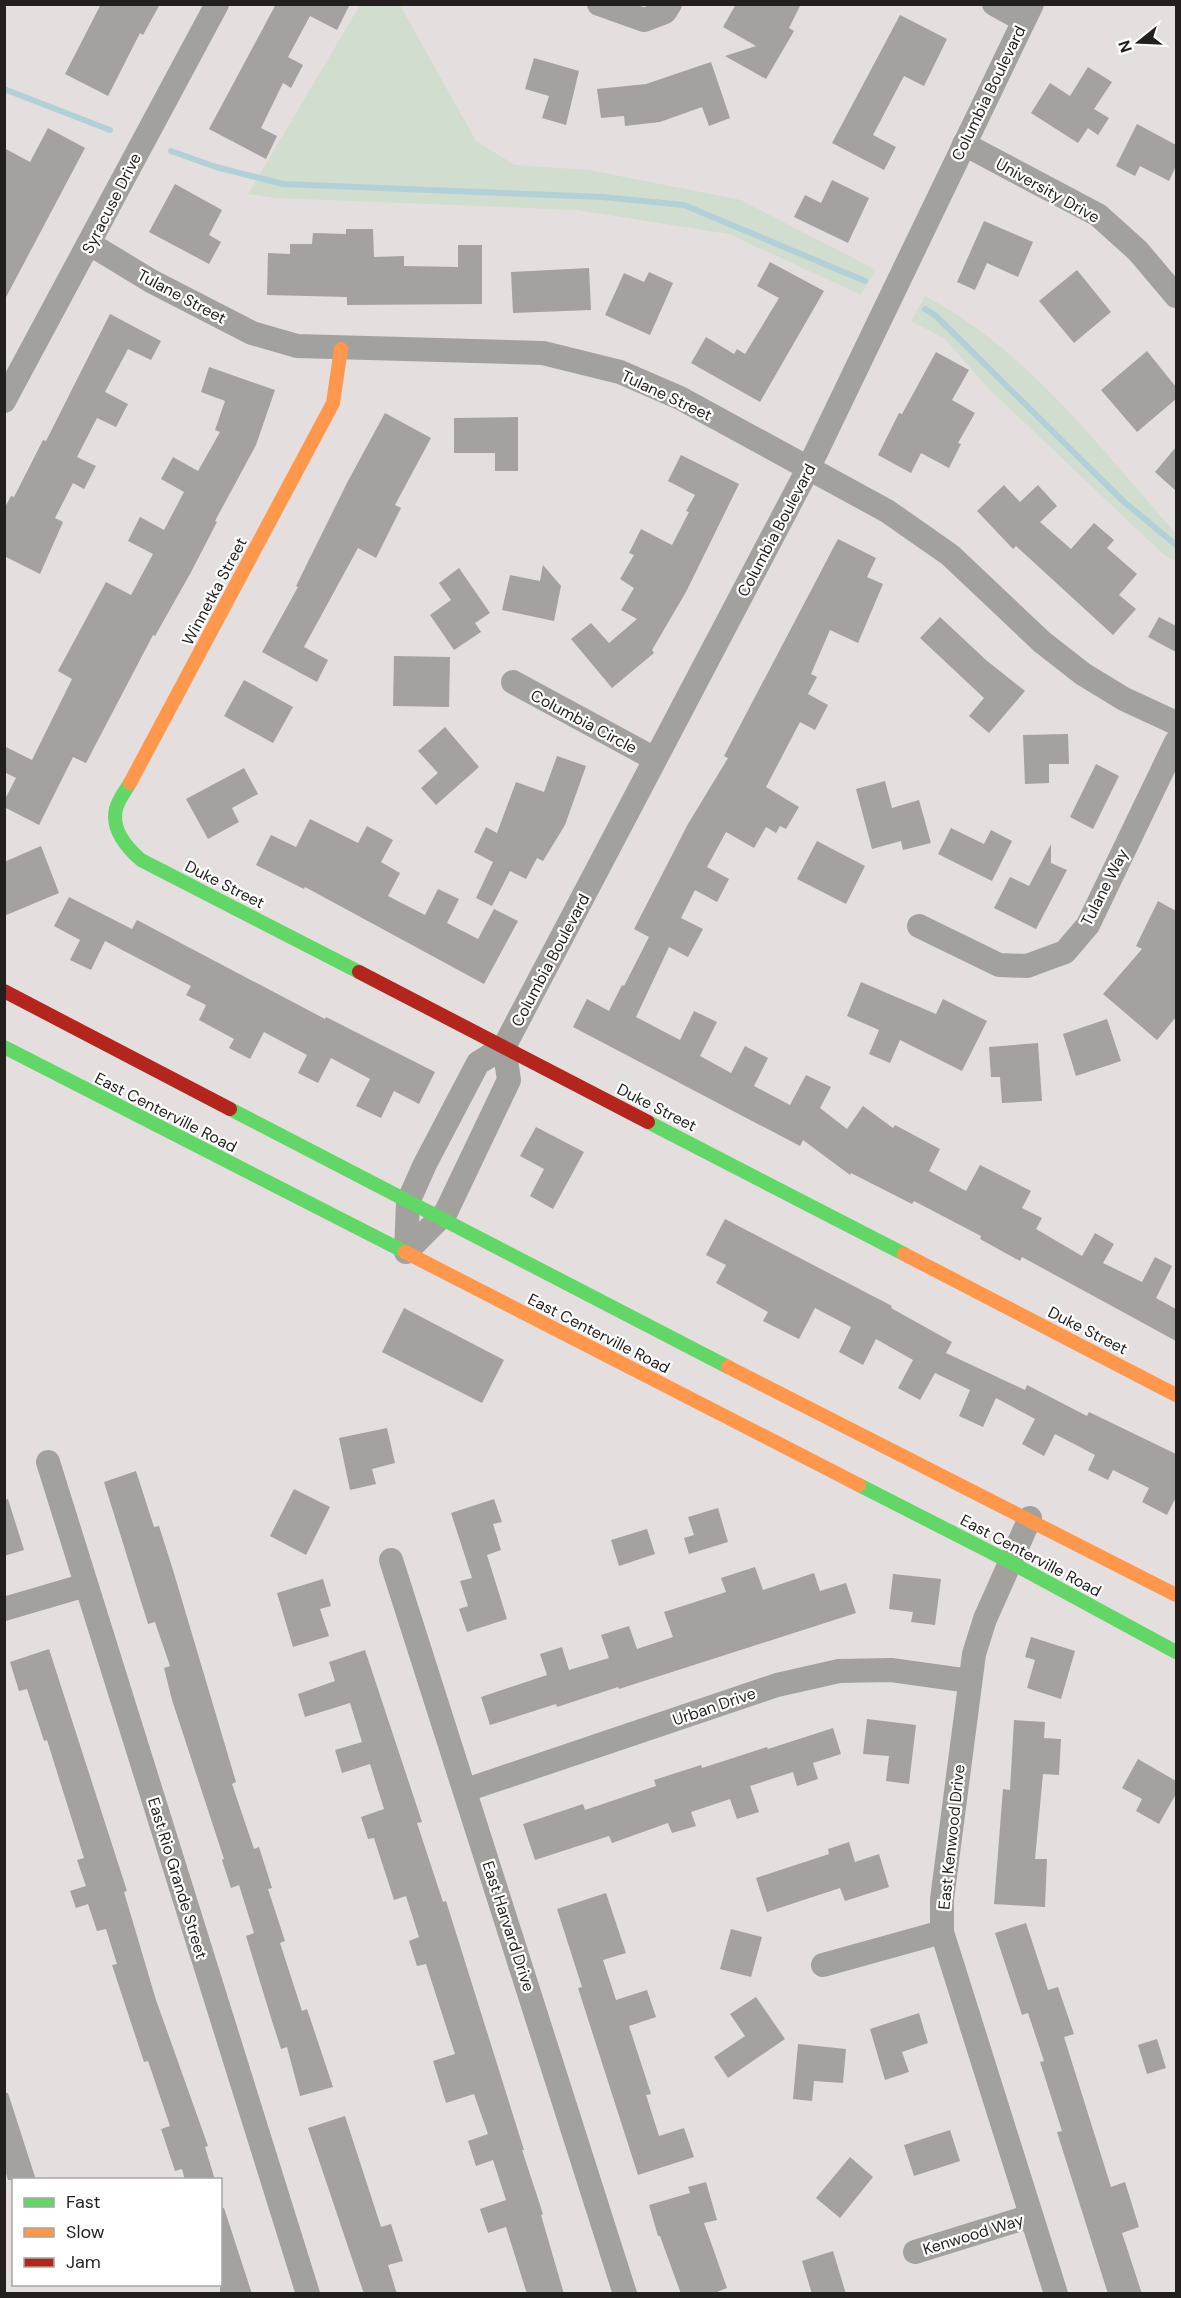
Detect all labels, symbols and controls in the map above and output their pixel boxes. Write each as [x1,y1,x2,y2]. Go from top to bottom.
north arrow [1109,12,1169,72]
street label: Columbia Boulevard [947,22,1030,164]
text: N [1113,38,1137,55]
street label: Syracuse Drive [77,149,146,257]
street label: University Drive [992,153,1103,228]
street label: Tulane Street [134,264,230,329]
street label: Tulane Street [618,365,715,426]
street label: Columbia Boulevard [732,460,820,600]
street label: Winnetka Street [177,534,252,649]
street label: Columbia Circle [527,685,641,758]
street label: Tulane Way [1076,845,1133,930]
street label: Duke Street [182,855,268,913]
street label: Columbia Boulevard [506,890,594,1030]
street label: East Centerville Road [91,1068,240,1157]
street label: Duke Street [614,1078,700,1136]
street label: East Centerville Road [524,1289,673,1378]
street label: Duke Street [1045,1301,1131,1359]
street label: East Centerville Road [957,1509,1105,1602]
street label: Urban Drive [670,1682,758,1730]
street label: East Kenwood Drive [933,1763,970,1911]
street label: East Rio Grande Street [143,1795,212,1961]
street label: East Harvard Drive [478,1858,540,1994]
legend [12,2178,222,2286]
text: Fast [66,2190,101,2214]
street label: Kenwood Way [920,2209,1026,2260]
text: Slow [66,2220,105,2244]
text: Jam [66,2250,101,2274]

